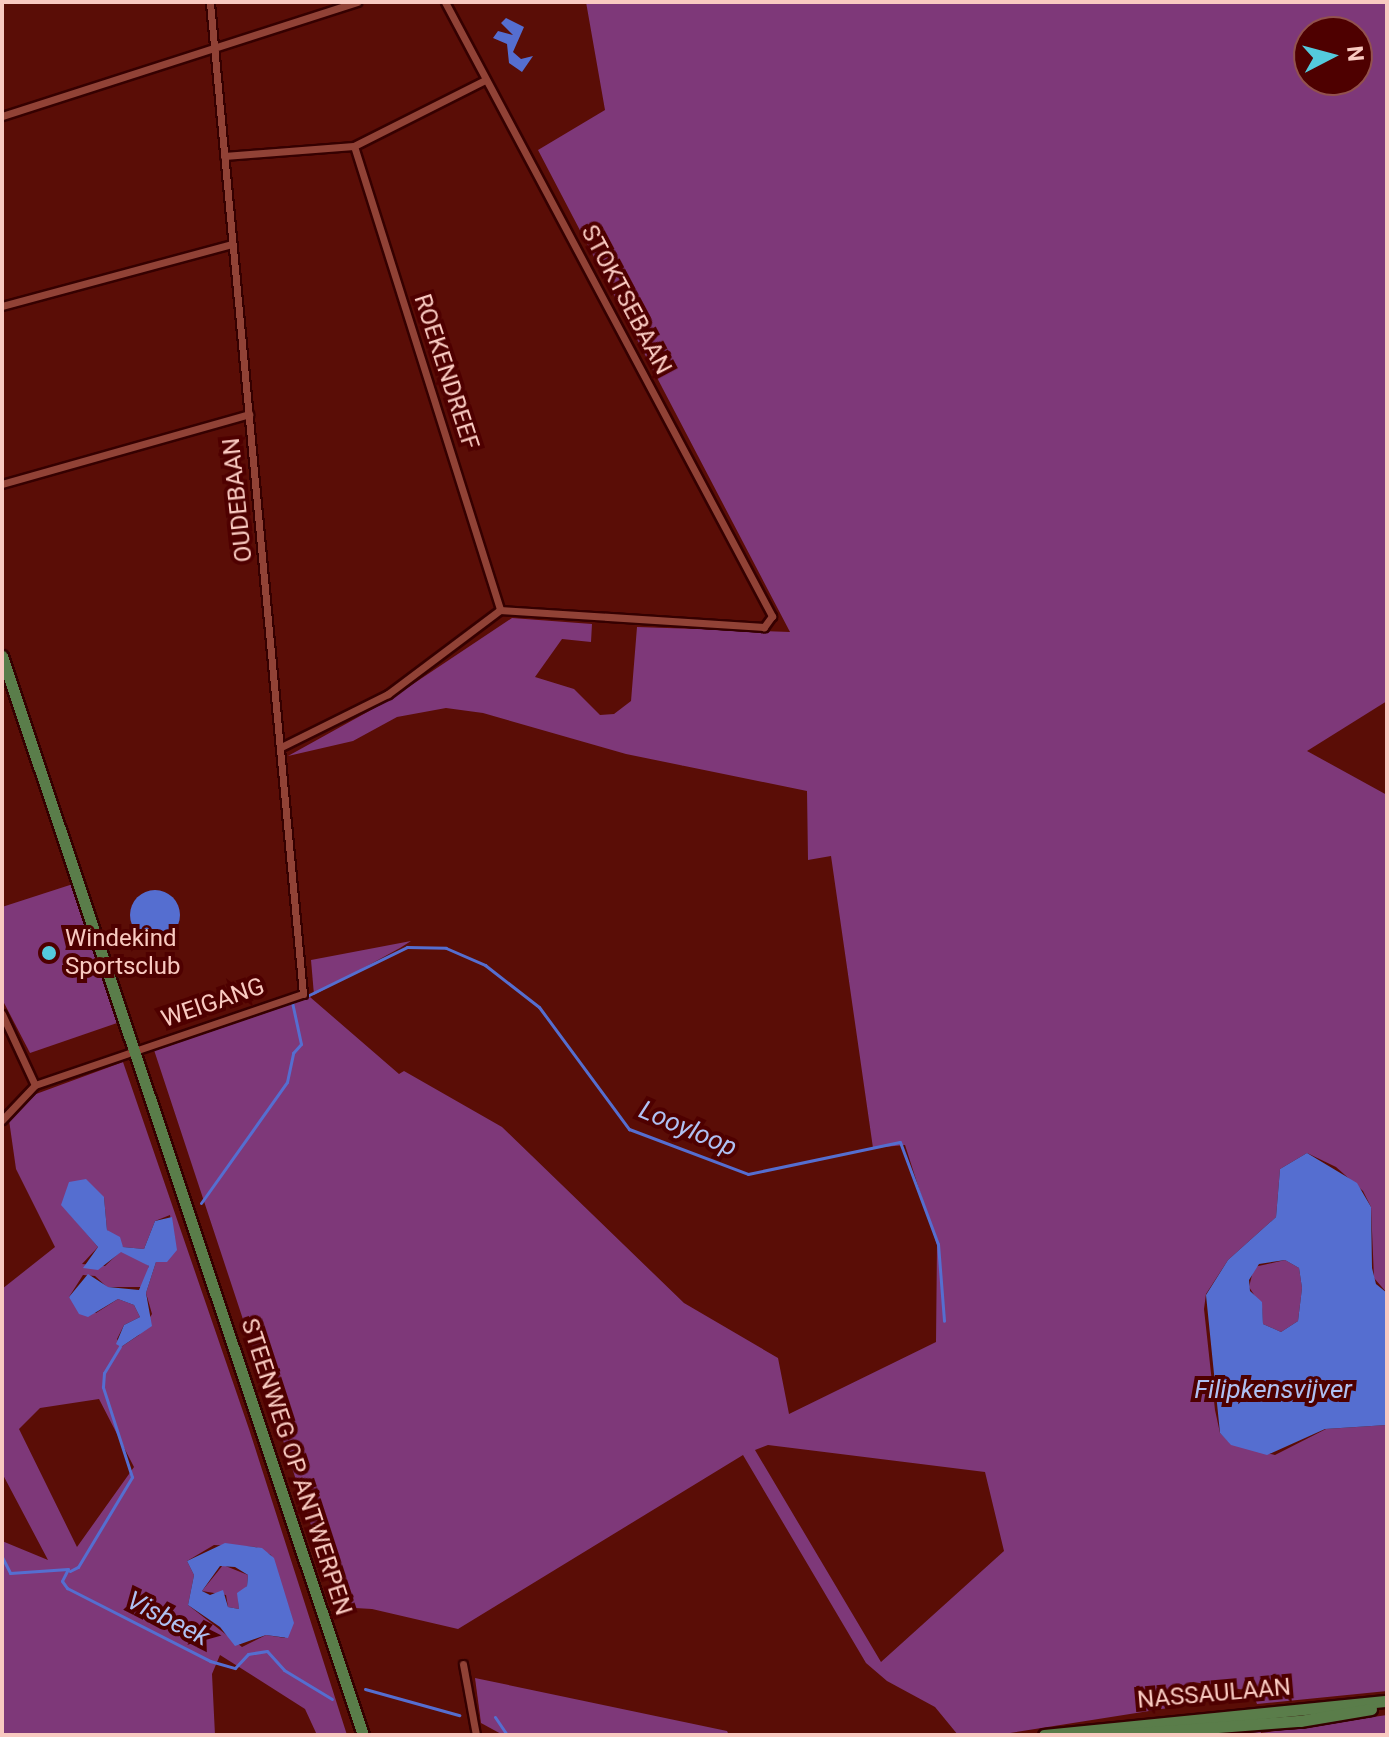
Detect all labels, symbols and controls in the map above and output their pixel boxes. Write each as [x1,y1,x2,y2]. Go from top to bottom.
north arrow [1293,16,1373,96]
text: N [1342,45,1369,63]
street label: STOKTSEBAAN [575,220,677,380]
street label: ROEKENDREEF [407,291,485,453]
street label: OUDEBAAN [217,436,259,564]
place label: Windekind Sportsclub [65,925,180,981]
marker: Windekind Sportsclub [40,944,58,962]
street label: WEIGANG [158,972,268,1034]
water label: Looyloop [634,1094,742,1164]
street label: STEENWEG OP ANTWERPEN [234,1315,358,1619]
water label: Filipkensvijver [1194,1374,1352,1406]
water label: Visbeek [121,1585,215,1653]
street label: NASSAULAAN [1136,1673,1292,1715]

